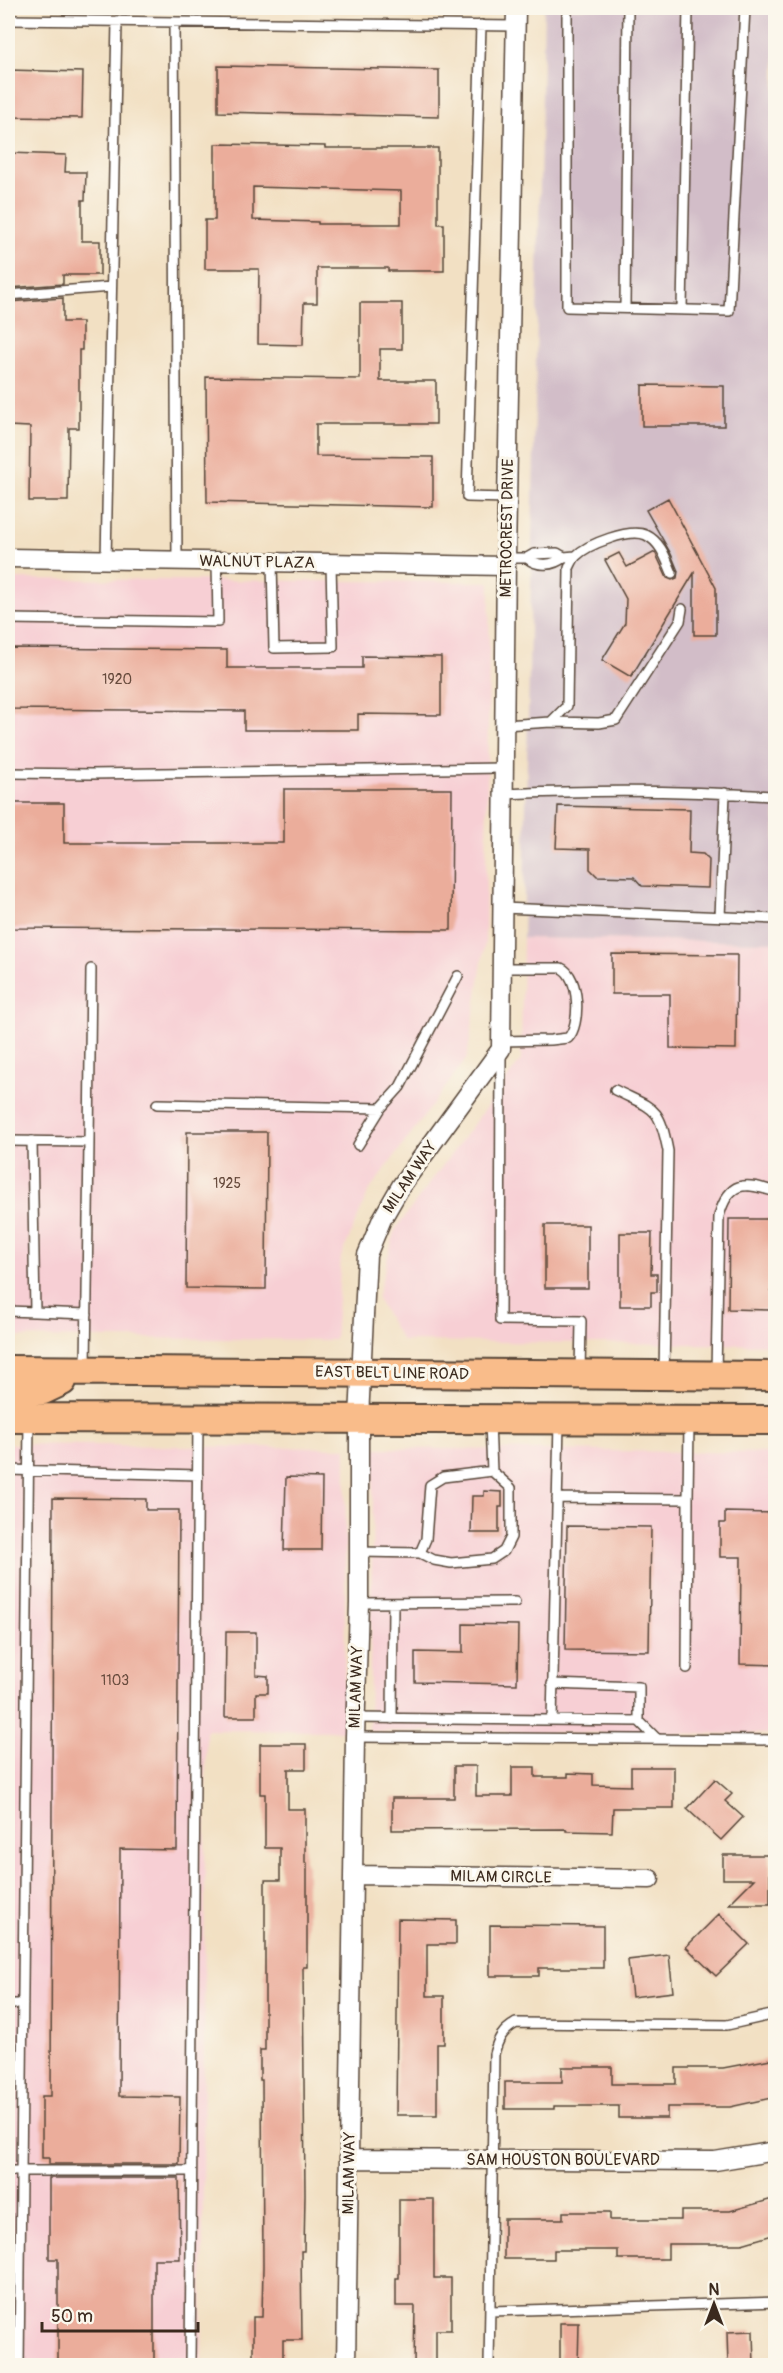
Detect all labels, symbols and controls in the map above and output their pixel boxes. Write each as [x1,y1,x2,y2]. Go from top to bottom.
street label: METROCREST DRIVE [496,458,518,598]
street label: WALNUT PLAZA [199,551,315,573]
house number: 1920 [102,671,132,688]
street label: MILAM WAY [379,1137,441,1217]
house number: 1925 [213,1175,241,1192]
street label: EAST BELT LINE ROAD [315,1362,469,1384]
street label: MILAM WAY [345,1645,367,1729]
house number: 1103 [101,1672,129,1689]
street label: MILAM CIRCLE [450,1866,552,1888]
street label: MILAM WAY [338,2131,360,2215]
street label: SAM HOUSTON BOULEVARD [466,2150,660,2170]
north arrow [684,2274,744,2334]
text: N [709,2280,720,2300]
scale bar [42,2295,198,2333]
text: 50 m [51,2305,93,2328]

